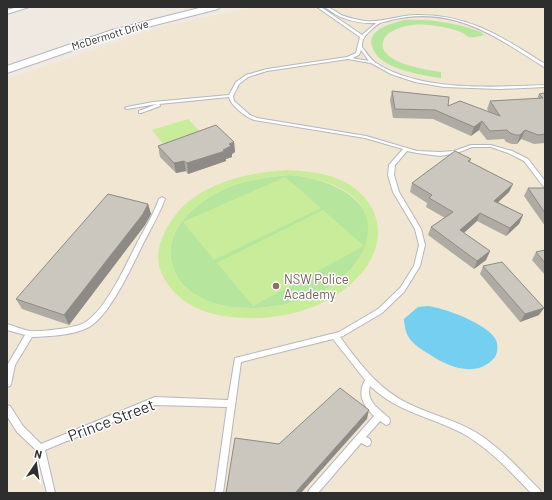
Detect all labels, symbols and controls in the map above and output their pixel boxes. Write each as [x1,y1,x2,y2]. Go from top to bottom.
street label: McDermott Drive [70,17,150,52]
place label: NSW Police Academy [284,271,349,302]
marker: NSW Police Academy [271,281,281,291]
street label: Prince Street [65,394,157,445]
north arrow [16,444,56,484]
text: N [33,447,43,461]

